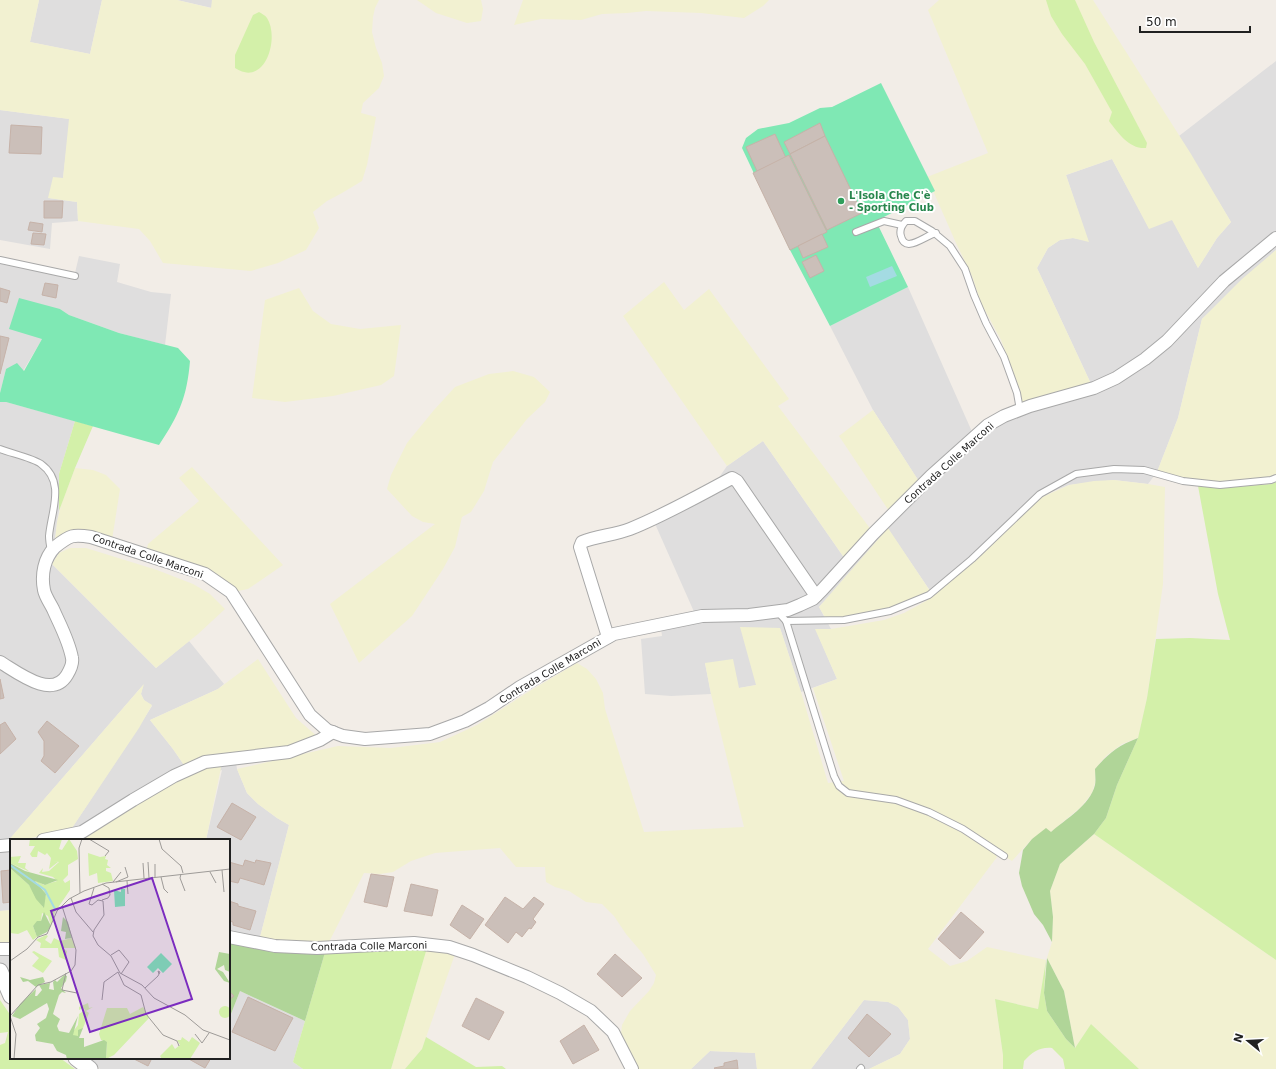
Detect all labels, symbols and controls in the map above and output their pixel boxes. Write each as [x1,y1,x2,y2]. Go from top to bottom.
scale bar [1140,8,1250,34]
text: 50 m [1146,15,1177,29]
place label: L'Isola Che C'è - Sporting Club [849,190,934,213]
marker: L'Isola Che C'è - Sporting Club [836,196,846,206]
street label: Contrada Colle Marconi [902,420,996,506]
street label: Contrada Colle Marconi [91,532,205,580]
street label: Contrada Colle Marconi [497,636,603,706]
inset map [10,839,230,1059]
street label: Contrada Colle Marconi [311,939,427,953]
north arrow [1228,1021,1268,1061]
text: N [1231,1032,1247,1044]

